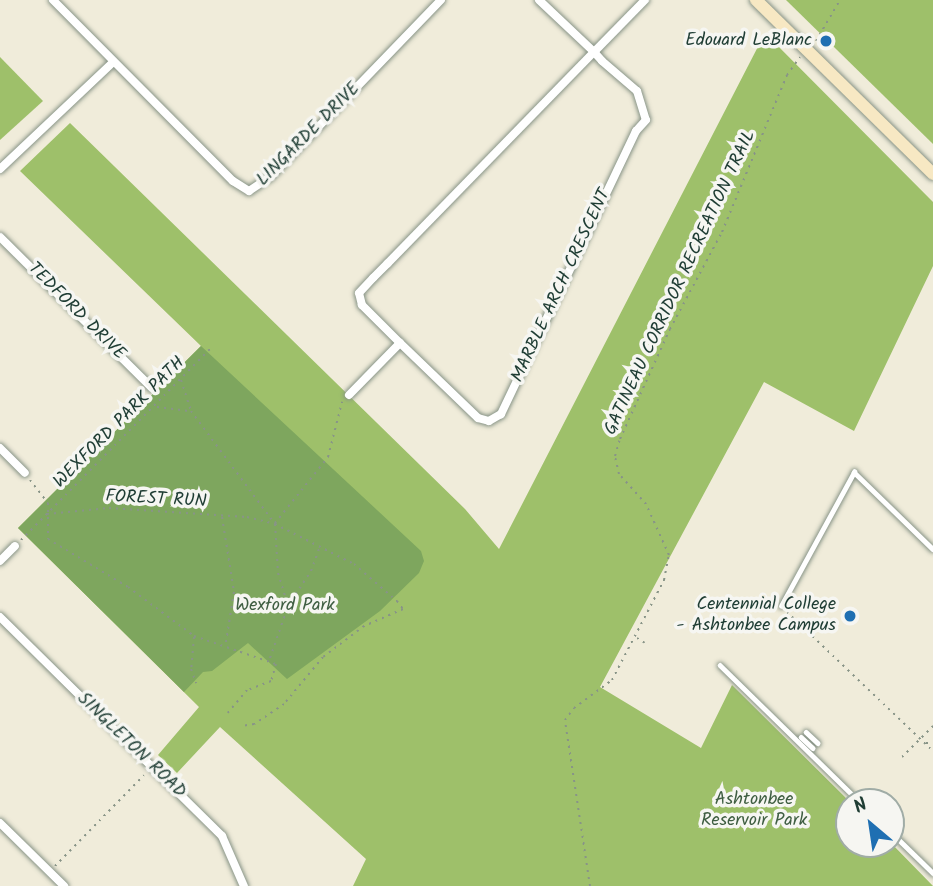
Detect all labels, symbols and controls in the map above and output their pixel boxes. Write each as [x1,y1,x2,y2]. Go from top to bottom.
place label: Edouard LeBlanc [685,30,812,52]
marker: Edouard LeBlanc [818,33,834,49]
street label: LINGARDE DRIVE [253,79,365,191]
street label: GATINEAU CORRIDOR RECREATION TRAIL [601,127,761,439]
street label: MARBLE ARCH CRESCENT [508,186,616,386]
street label: TEDFORD DRIVE [23,259,129,365]
street label: WEXFORD PARK PATH [50,353,190,493]
street label: FOREST RUN [105,487,207,513]
park label: Wexford Park [235,595,335,617]
place label: Centennial College - Ashtonbee Campus [676,595,836,638]
marker: Centennial College - Ashtonbee Campus [842,608,858,624]
street label: SINGLETON ROAD [72,689,190,803]
north arrow [835,788,905,858]
park label: Ashtonbee Reservoir Park [701,790,807,832]
text: N [848,790,873,822]

